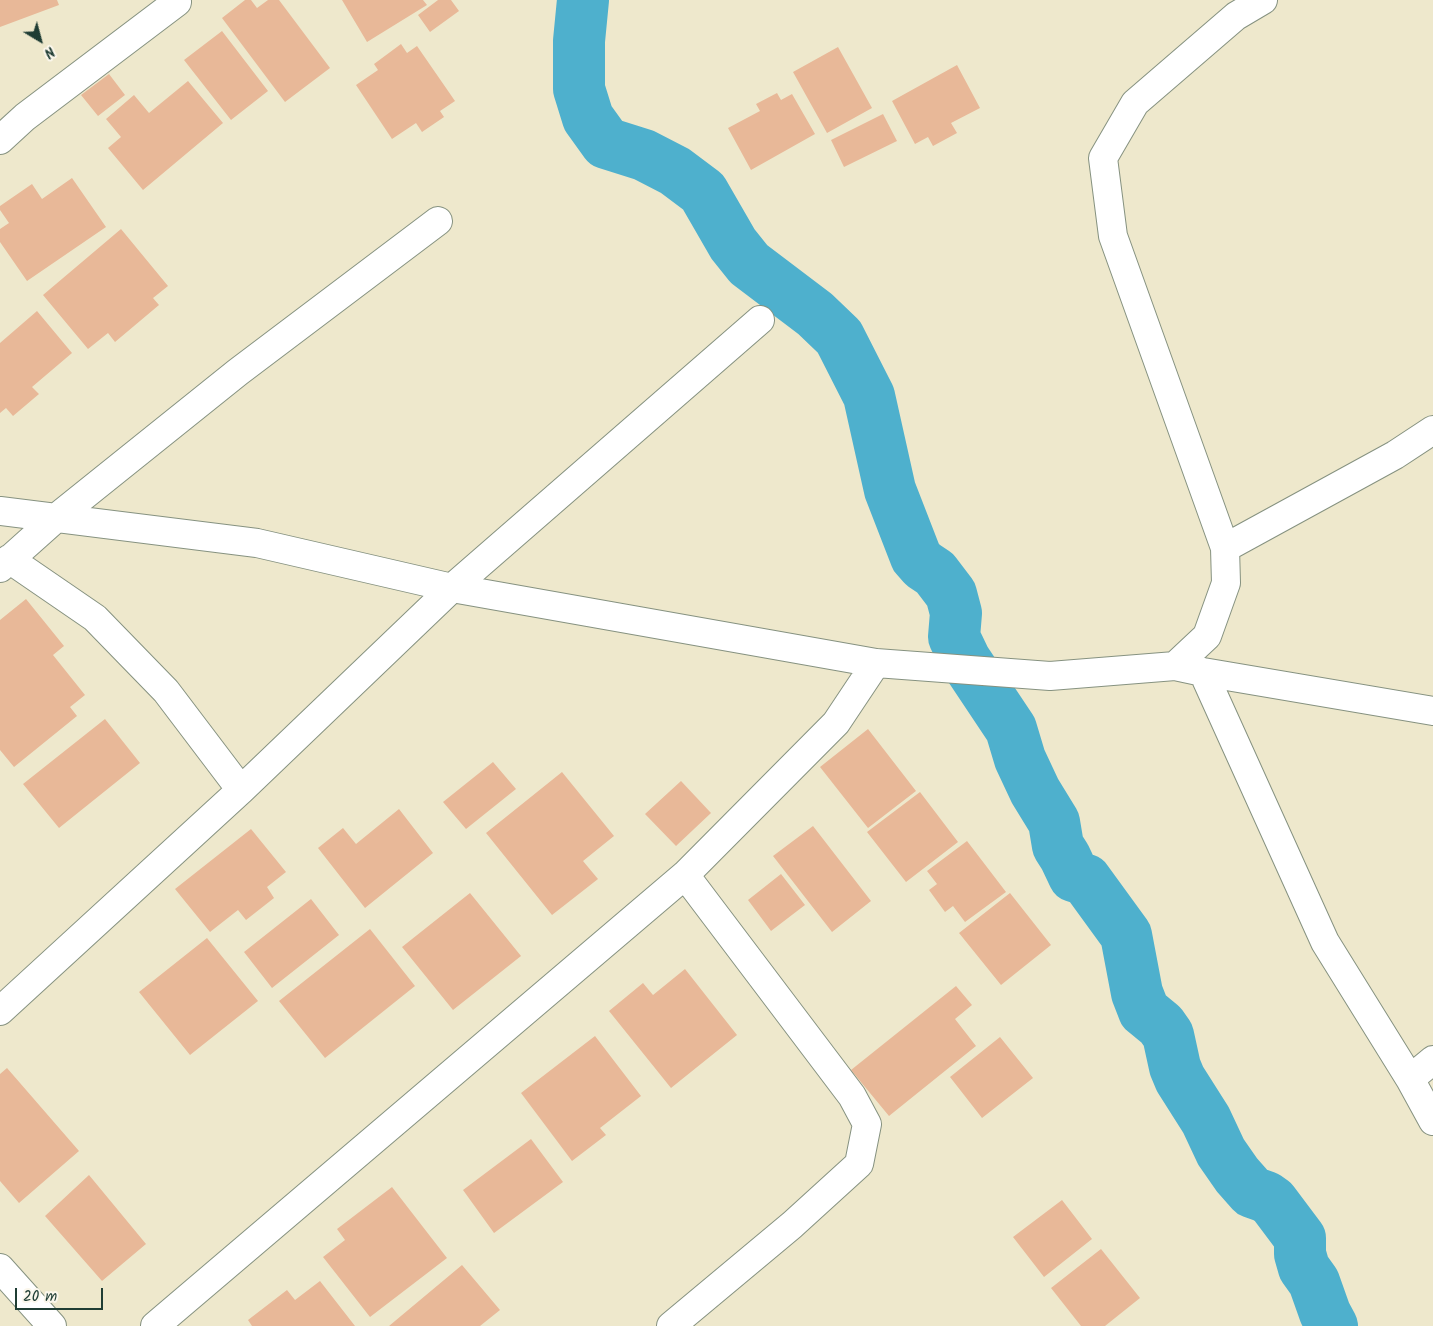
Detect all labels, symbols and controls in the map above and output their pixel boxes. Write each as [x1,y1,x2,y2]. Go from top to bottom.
north arrow [15,15,65,65]
text: N [39,41,59,63]
scale bar [18,1278,105,1310]
text: 20 m [23,1285,57,1309]

